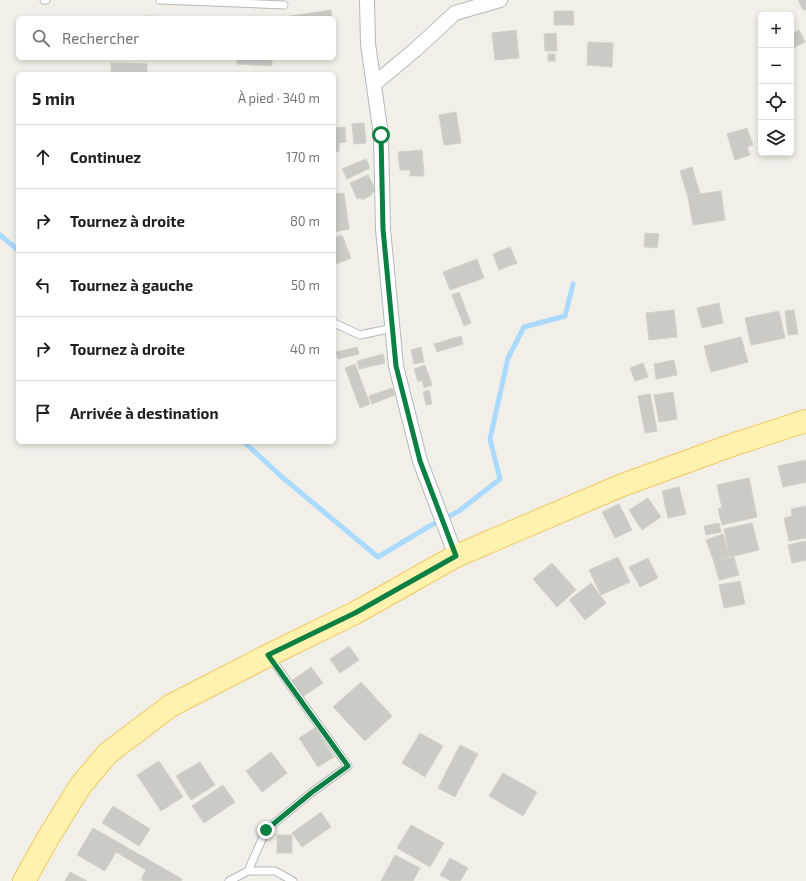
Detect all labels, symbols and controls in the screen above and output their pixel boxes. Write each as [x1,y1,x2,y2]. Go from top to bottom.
map controls [758,12,794,156]
button: + [758,12,794,48]
search box [16,16,336,60]
icon: search [30,27,52,49]
text: Rechercher [62,29,139,47]
button: − [758,48,794,84]
button: locate [758,84,794,120]
text: 5 min [32,88,75,108]
text: À pied · 340 m [238,90,320,106]
button: layers [758,120,794,156]
route start [372,126,390,144]
icon: ahead [32,146,54,168]
text: Continuez [70,148,141,166]
text: 170 m [286,149,320,165]
icon: right [32,210,54,232]
text: Tournez à droite [70,212,185,230]
text: 80 m [290,213,320,229]
icon: left [32,274,54,296]
text: Tournez à gauche [70,276,193,294]
text: 50 m [291,277,320,293]
icon: right [32,338,54,360]
text: Tournez à droite [70,340,185,358]
text: 40 m [290,341,320,357]
icon: arrive [32,402,54,424]
text: Arrivée à destination [70,404,218,422]
route end [257,821,275,839]

